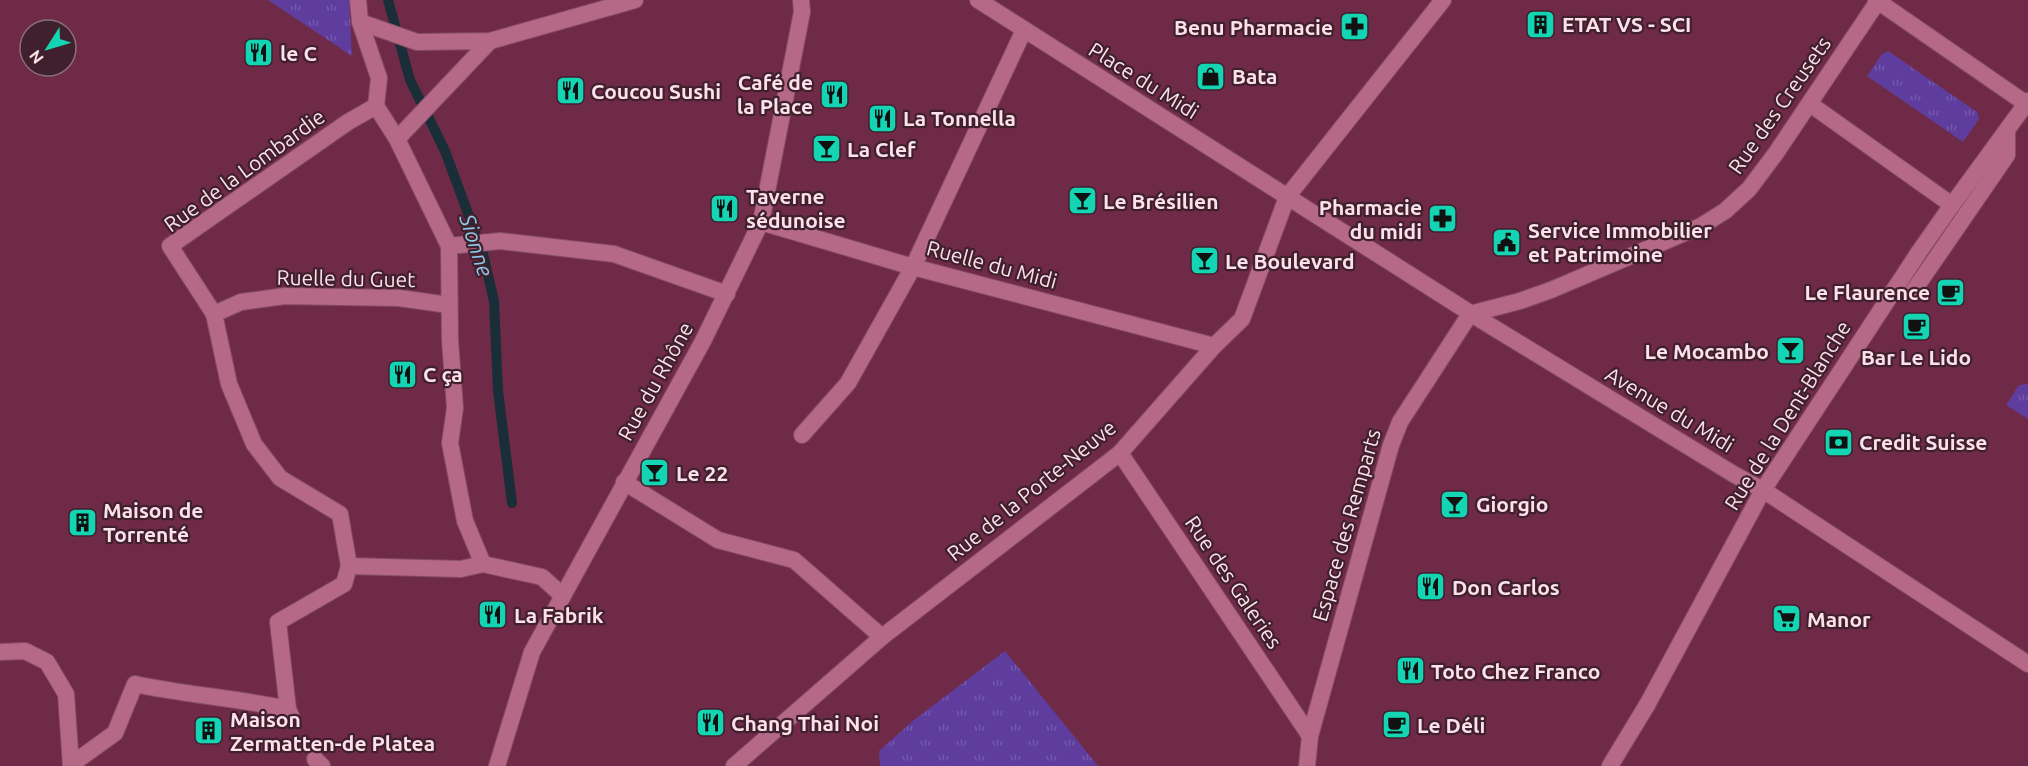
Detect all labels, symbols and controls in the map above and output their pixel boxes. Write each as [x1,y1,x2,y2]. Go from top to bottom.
building icon: ETAT VS - SCI [1525,8,1557,40]
pharmacy icon: Benu Pharmacie [1338,11,1370,43]
place label: ETAT VS - SCI [1562,12,1691,36]
place label: Benu Pharmacie [1174,15,1333,39]
north arrow [18,18,78,78]
street label: Rue des Creusets [1723,32,1835,178]
restaurant icon: le C [243,37,275,69]
street label: Place du Midi [1085,37,1203,123]
place label: le C [280,41,317,65]
text: N [25,47,47,67]
shop icon: Bata [1195,60,1227,92]
place label: Bata [1232,64,1277,88]
place label: Café de la Place [737,70,813,118]
restaurant icon: Coucou Sushi [554,75,586,107]
restaurant icon: Café de la Place [818,78,850,110]
place label: Coucou Sushi [591,79,721,103]
restaurant icon: La Tonnella [866,102,898,134]
street label: Rue de la Lombardie [159,104,329,236]
place label: La Tonnella [903,106,1016,130]
bar icon: La Clef [810,133,842,165]
place label: La Clef [847,137,916,161]
place label: Taverne sédunoise [746,184,846,232]
bar icon: Le Brésilien [1066,185,1098,217]
place label: Le Brésilien [1103,189,1218,213]
restaurant icon: Taverne sédunoise [709,192,741,224]
place label: Pharmacie du midi [1319,195,1422,243]
pharmacy icon: Pharmacie du midi [1427,203,1459,235]
water label: Sionne [455,210,499,279]
place label: Service Immobilier et Patrimoine [1528,218,1712,266]
public building icon: Service Immobilier et Patrimoine [1491,226,1523,258]
street label: Ruelle du Midi [924,235,1060,293]
bar icon: Le Boulevard [1188,245,1220,277]
place label: Le Boulevard [1225,249,1354,273]
street label: Ruelle du Guet [276,265,416,291]
cafe icon: Le Flaurence [1935,276,1967,308]
place label: Le Flaurence [1804,280,1930,304]
cafe icon: Bar Le Lido [1900,310,1932,342]
street label: Rue de la Dent-Blanche [1719,316,1855,514]
street label: Rue du Rhône [613,318,697,444]
bar icon: Le Mocambo [1774,335,1806,367]
place label: Le Mocambo [1644,339,1769,363]
place label: Bar Le Lido [1861,345,1971,369]
restaurant icon: C ça [386,358,418,390]
street label: Avenue du Midi [1602,361,1738,457]
place label: C ça [423,362,463,386]
street label: Rue de la Porte-Neuve [942,415,1120,565]
street label: Espace des Remparts [1307,426,1385,624]
bank icon: Credit Suisse [1822,426,1854,458]
place label: Credit Suisse [1859,430,1987,454]
bar icon: Le 22 [639,457,671,489]
place label: Le 22 [676,461,728,485]
bar icon: Giorgio [1439,488,1471,520]
place label: Giorgio [1476,492,1548,516]
place label: Maison de Torrenté [103,498,203,546]
building icon: Maison de Torrenté [66,506,98,538]
street label: Rue des Galeries [1181,511,1287,653]
restaurant icon: Don Carlos [1415,571,1447,603]
place label: Don Carlos [1452,575,1560,599]
restaurant icon: La Fabrik [477,599,509,631]
place label: La Fabrik [514,603,604,627]
supermarket icon: Manor [1770,603,1802,635]
place label: Manor [1807,607,1871,631]
restaurant icon: Toto Chez Franco [1394,655,1426,687]
place label: Toto Chez Franco [1431,659,1600,683]
place label: Maison Zermatten-de Platea [230,707,435,755]
restaurant icon: Chang Thai Noi [694,707,726,739]
cafe icon: Le Déli [1380,709,1412,741]
place label: Chang Thai Noi [731,711,879,735]
place label: Le Déli [1417,713,1485,737]
building icon: Maison Zermatten-de Platea [193,715,225,747]

